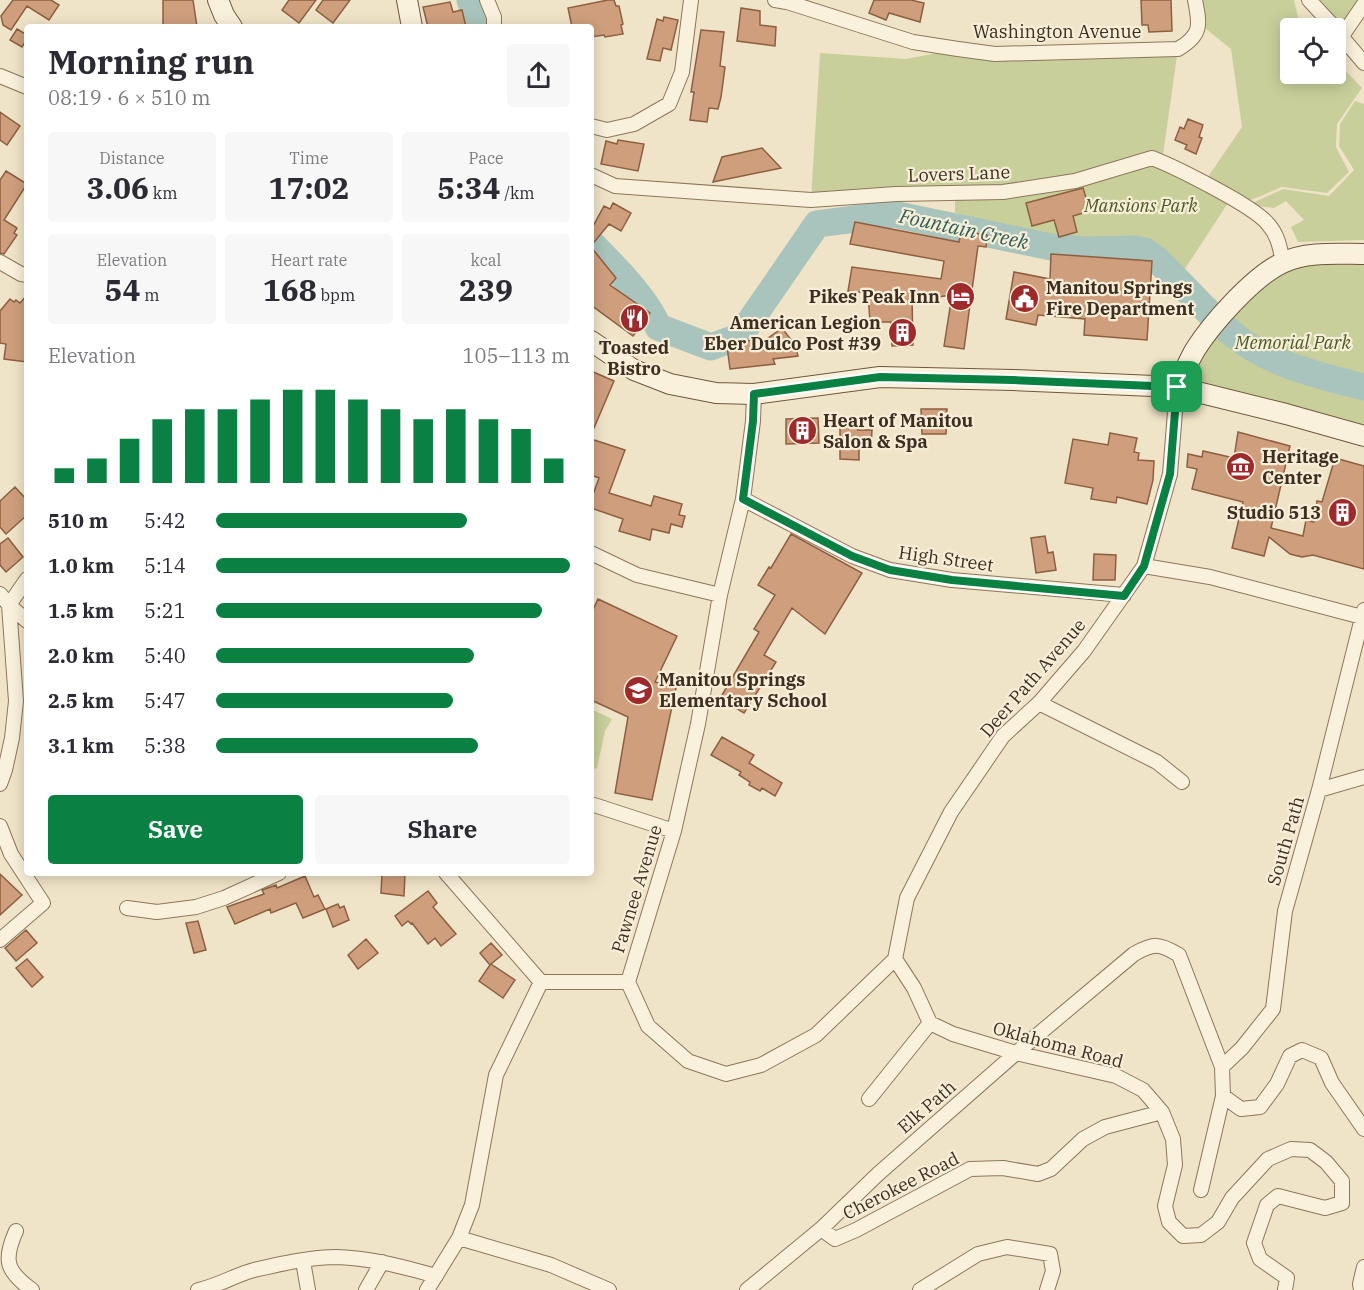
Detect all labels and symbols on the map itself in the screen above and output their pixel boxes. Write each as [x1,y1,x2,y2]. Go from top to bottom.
street label: Washington Avenue [973,20,1141,43]
street label: Lovers Lane [907,160,1011,187]
park label: Mansions Park [1083,194,1198,217]
water label: Fountain Creek [896,201,1032,255]
place label: Manitou Springs Fire Department [1046,276,1194,320]
hotel icon: Pikes Peak Inn [945,281,977,313]
public building icon: Manitou Springs Fire Department [1009,282,1041,314]
place label: Pikes Peak Inn [809,285,940,308]
restaurant icon: Toasted Bistro [618,303,650,335]
place label: American Legion Eber Dulco Post #39 [704,311,881,355]
building icon: American Legion Eber Dulco Post #39 [886,317,918,349]
park label: Memorial Park [1234,331,1351,354]
place label: Toasted Bistro [599,336,669,380]
pin [1151,361,1202,412]
place label: Heart of Manitou Salon & Spa [823,409,973,453]
building icon: Heart of Manitou Salon & Spa [786,415,818,447]
place label: Heritage Center [1262,445,1339,489]
museum icon: Heritage Center [1225,451,1257,483]
building icon: Studio 513 [1326,497,1358,529]
place label: Studio 513 [1227,501,1321,524]
street label: High Street [897,540,995,577]
street label: Deer Path Avenue [975,614,1090,742]
place label: Manitou Springs Elementary School [659,668,827,712]
school or university icon: Manitou Springs Elementary School [622,674,654,706]
street label: South Path [1262,794,1309,888]
street label: Pawnee Avenue [606,822,667,956]
street label: Oklahoma Road [990,1016,1126,1073]
street label: Elk Path [893,1075,961,1138]
street label: Cherokee Road [839,1146,963,1225]

